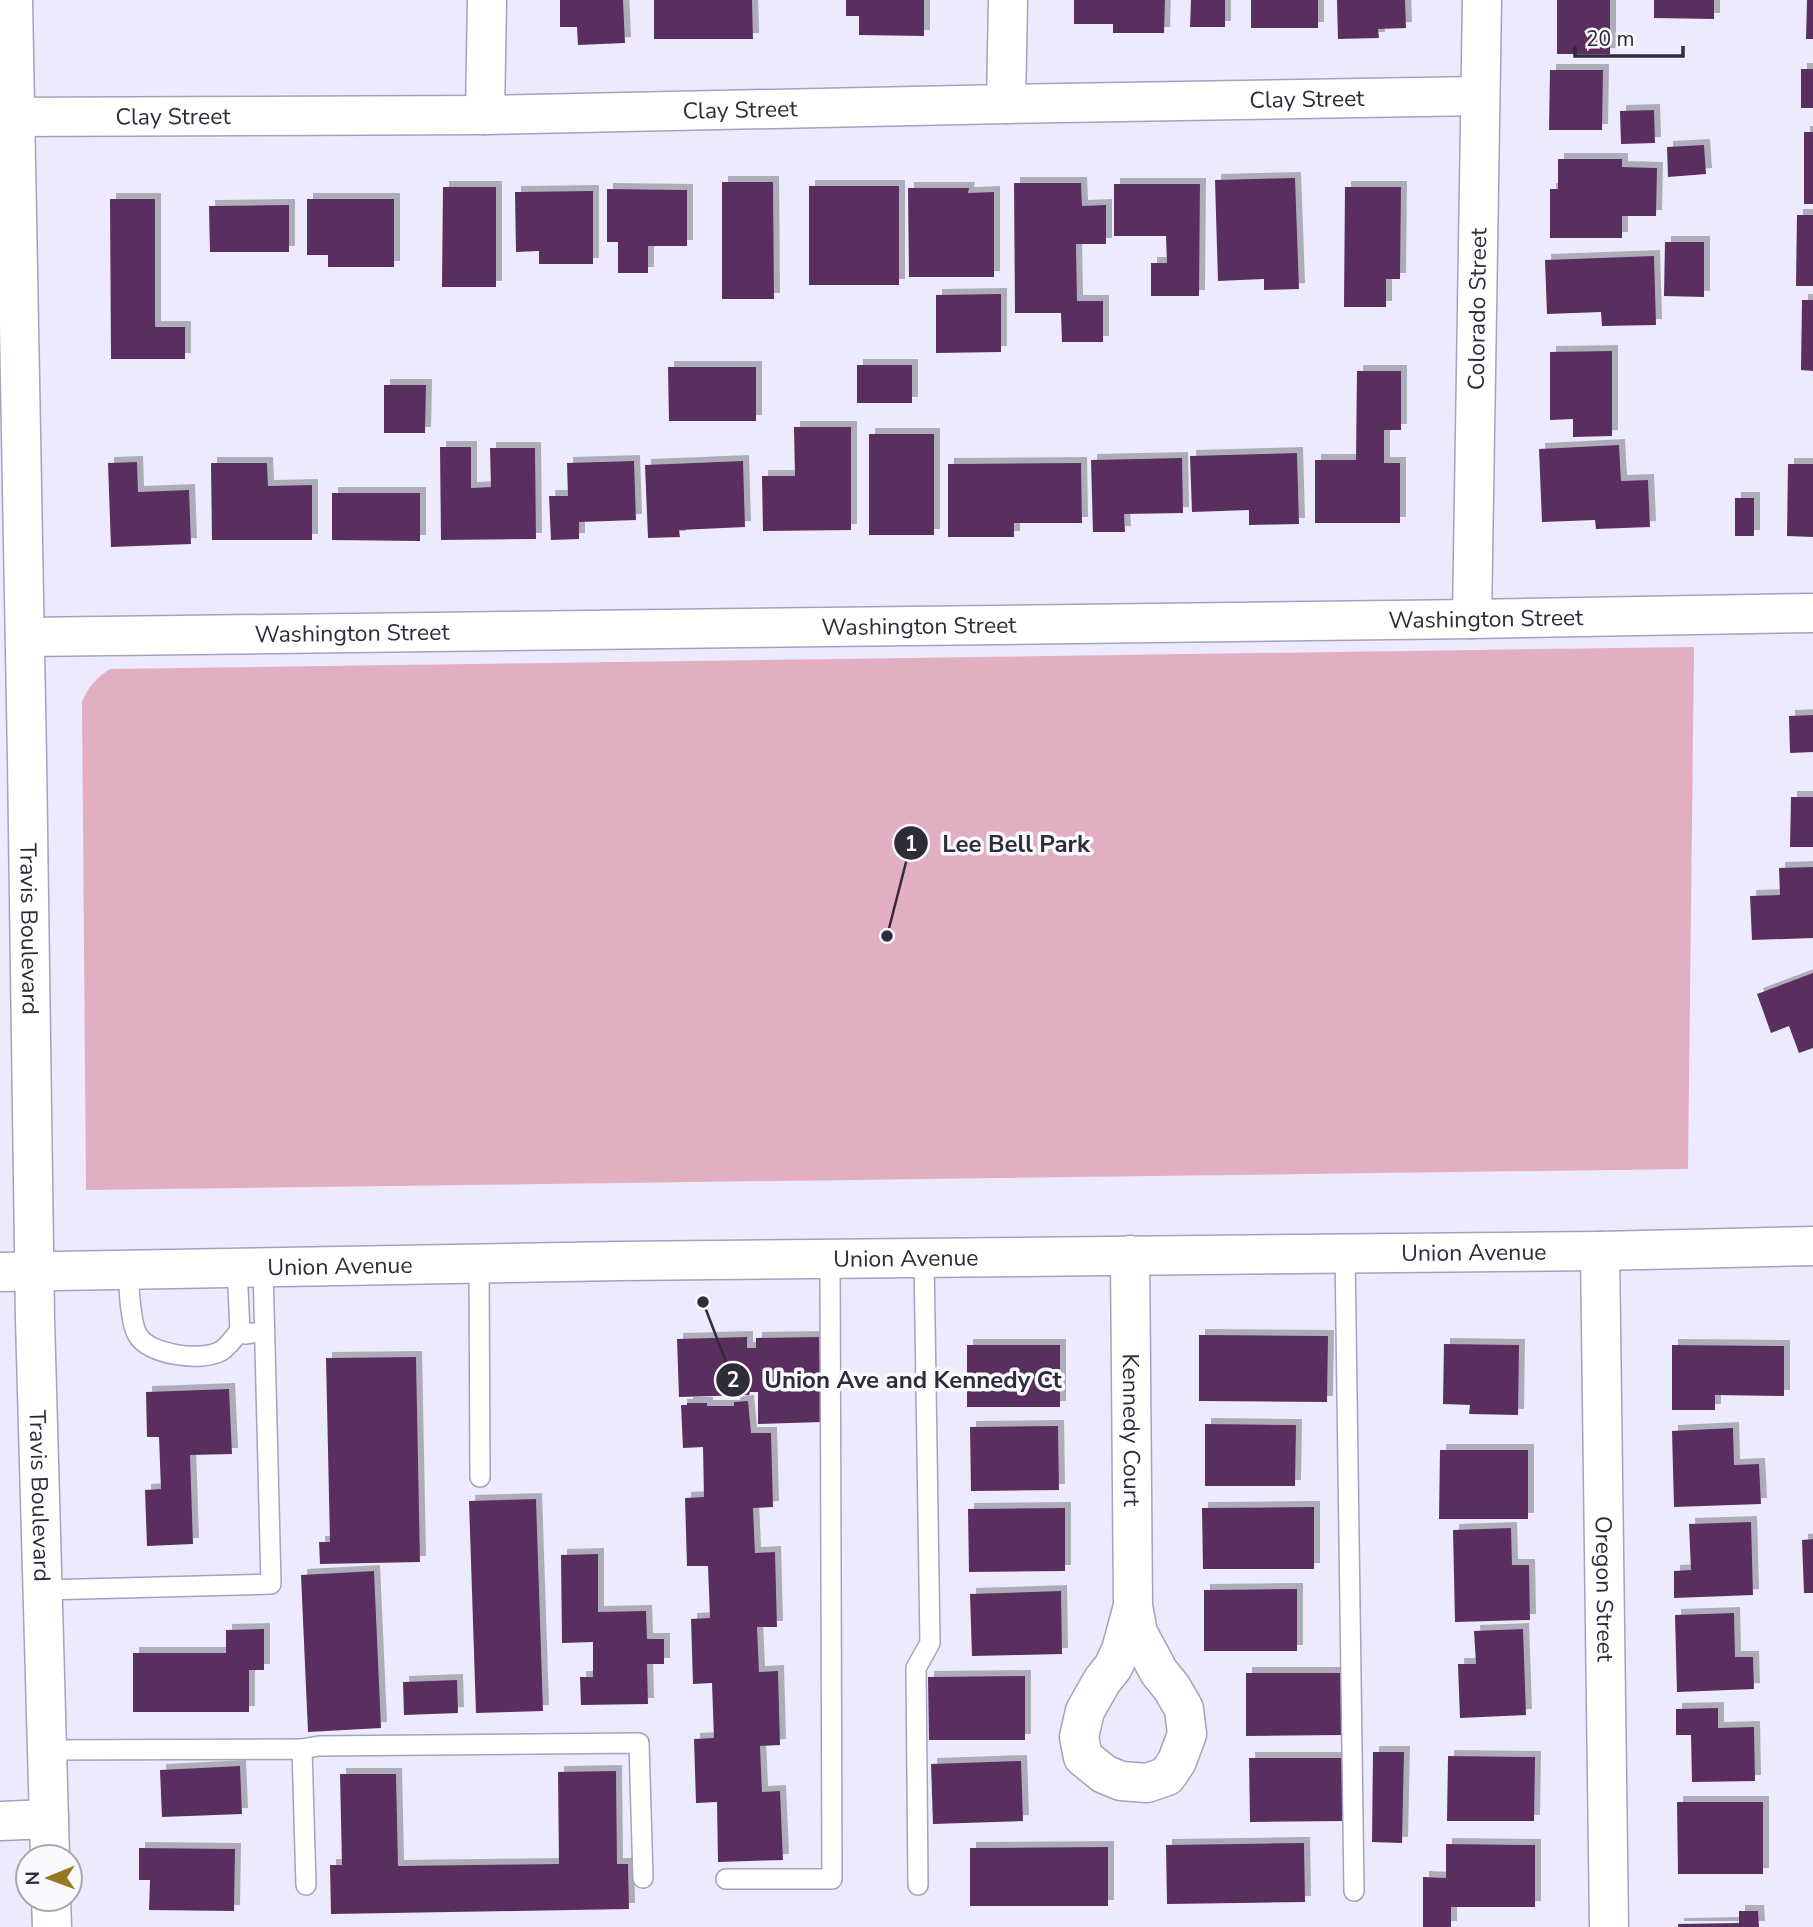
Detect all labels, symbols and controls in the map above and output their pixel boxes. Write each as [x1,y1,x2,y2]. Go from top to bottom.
scale bar [1575,14,1684,58]
text: 20 m [1586,25,1635,53]
street label: Clay Street [1249,82,1365,115]
street label: Clay Street [682,93,799,126]
street label: Clay Street [115,101,231,132]
street label: Colorado Street [1460,227,1494,390]
street label: Washington Street [1388,602,1584,636]
street label: Washington Street [821,609,1017,643]
street label: Washington Street [254,616,451,650]
callout: Lee Bell Park [893,821,1104,866]
text: Lee Bell Park [942,828,1091,860]
text: 1 [905,830,917,858]
street label: Travis Boulevard [13,843,46,1015]
street label: Union Avenue [1401,1236,1547,1269]
street label: Union Avenue [833,1242,979,1274]
street label: Union Avenue [267,1249,413,1283]
street label: Kennedy Court [1115,1353,1148,1508]
callout: Union Ave and Kennedy Ct [715,1357,1076,1402]
text: Union Ave and Kennedy Ct [764,1364,1063,1396]
text: 2 [727,1366,739,1394]
street label: Travis Boulevard [22,1409,58,1582]
street label: Oregon Street [1588,1516,1621,1663]
north arrow [14,1843,84,1913]
text: N [20,1871,46,1886]

